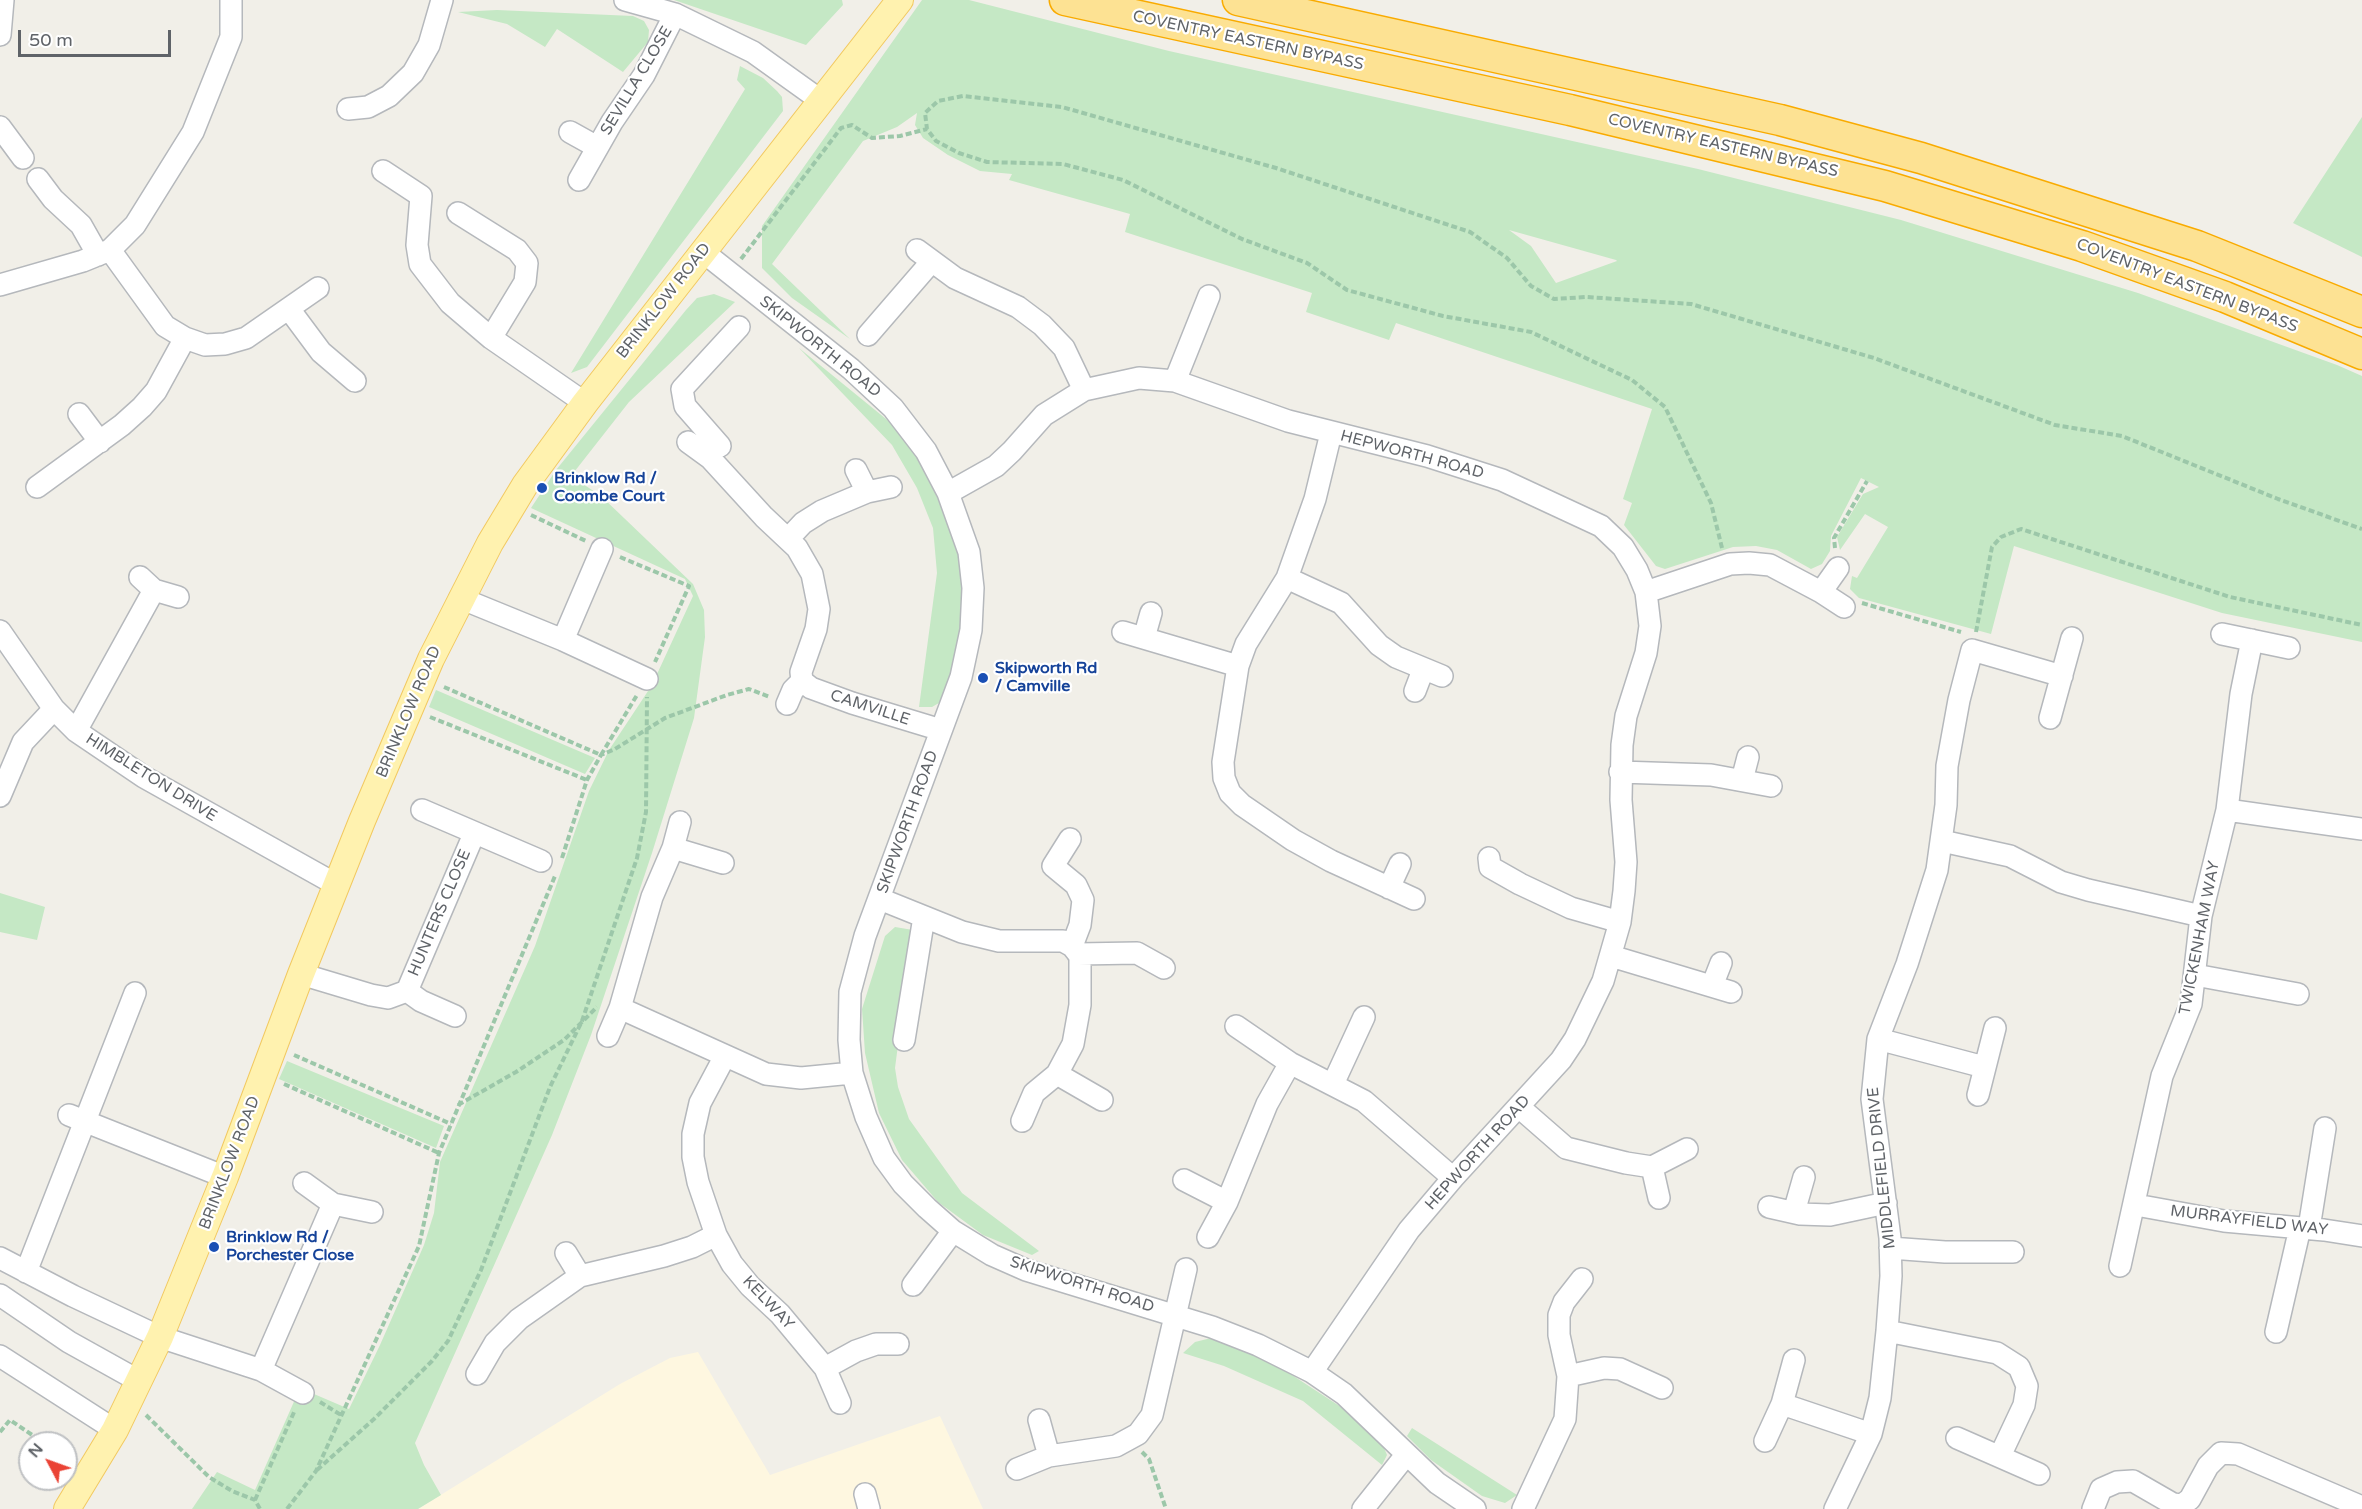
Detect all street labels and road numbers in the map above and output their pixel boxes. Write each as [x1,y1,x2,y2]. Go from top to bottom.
street label: COVENTRY EASTERN BYPASS [1131,7,1365,75]
street label: SEVILLA CLOSE [597,23,677,139]
street label: COVENTRY EASTERN BYPASS [1606,110,1840,182]
street label: COVENTRY EASTERN BYPASS [2074,235,2300,337]
street label: BRINKLOW ROAD [613,239,715,363]
street label: SKIPWORTH ROAD [755,292,885,402]
street label: HEPWORTH ROAD [1338,427,1486,483]
street label: BRINKLOW ROAD [373,643,445,781]
street label: CAMVILLE [828,686,912,730]
street label: HIMBLETON DRIVE [82,730,220,826]
street label: SKIPWORTH ROAD [873,748,943,896]
street label: HUNTERS CLOSE [405,847,475,979]
street label: TWICKENHAM WAY [2176,859,2224,1017]
street label: MIDDLEFIELD DRIVE [1864,1086,1900,1250]
street label: HEPWORTH ROAD [1421,1092,1535,1214]
street label: BRINKLOW ROAD [196,1094,264,1232]
street label: MURRAYFIELD WAY [2169,1202,2329,1240]
street label: SKIPWORTH ROAD [1007,1253,1157,1317]
street label: KELWAY [738,1272,798,1334]

